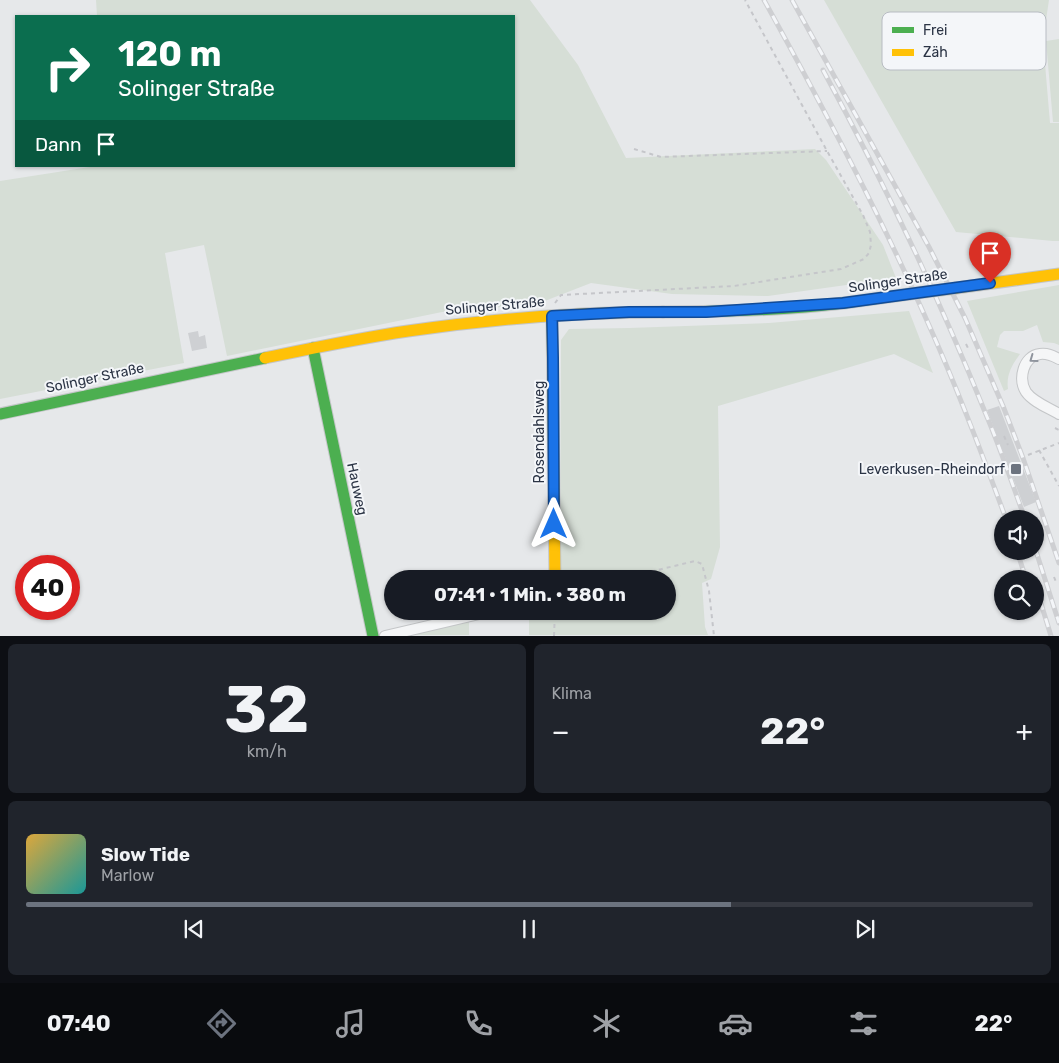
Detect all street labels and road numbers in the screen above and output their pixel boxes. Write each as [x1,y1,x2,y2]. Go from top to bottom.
street label: Solinger Straße [847,266,949,296]
street label: Solinger Straße [445,293,546,319]
street label: Solinger Straße [44,359,146,397]
street label: Rosendahlsweg [531,381,548,483]
street label: Hauweg [343,461,371,517]

